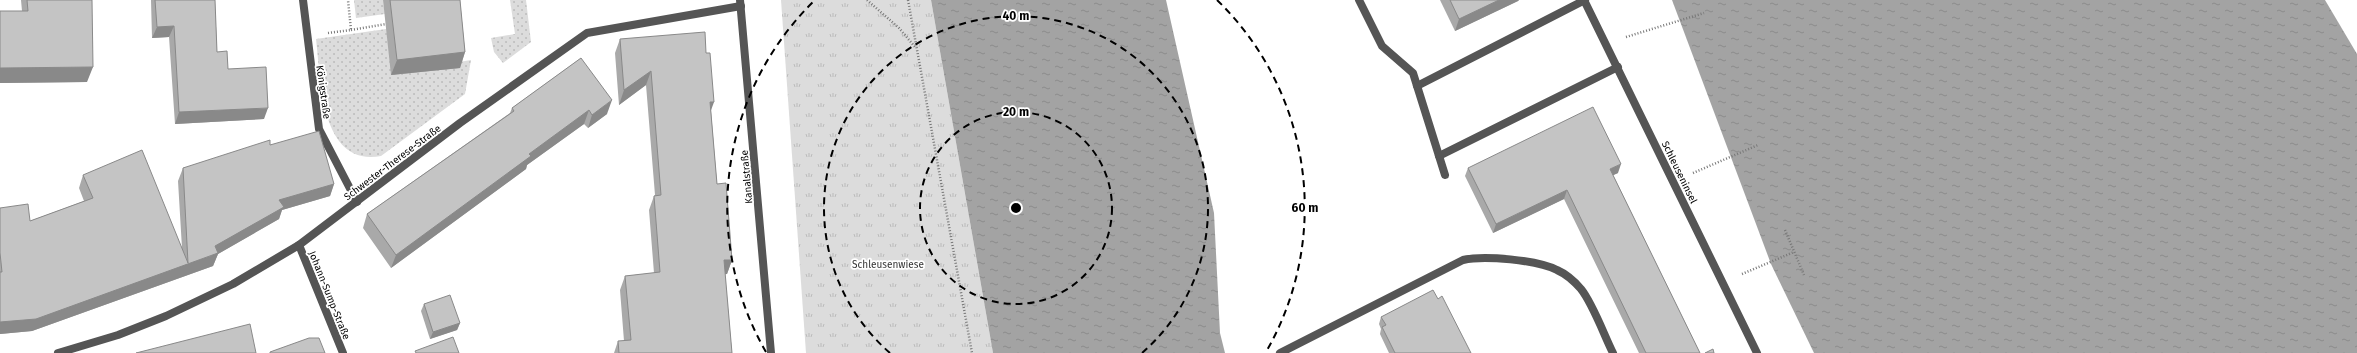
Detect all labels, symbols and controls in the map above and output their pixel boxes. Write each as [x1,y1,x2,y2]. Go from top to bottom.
text: 40 m [1003,9,1029,23]
street label: Königstraße [313,65,333,120]
text: 20 m [1003,105,1029,119]
street label: Schwester-Therese-Straße [342,123,443,203]
street label: Schleuseninsel [1659,139,1699,206]
street label: Kanalstraße [739,149,755,204]
centre of rings [1009,201,1023,215]
text: 60 m [1292,201,1318,215]
street label: Johann-Sump-Straße [306,249,352,341]
park label: Schleusenwiese [852,259,924,271]

